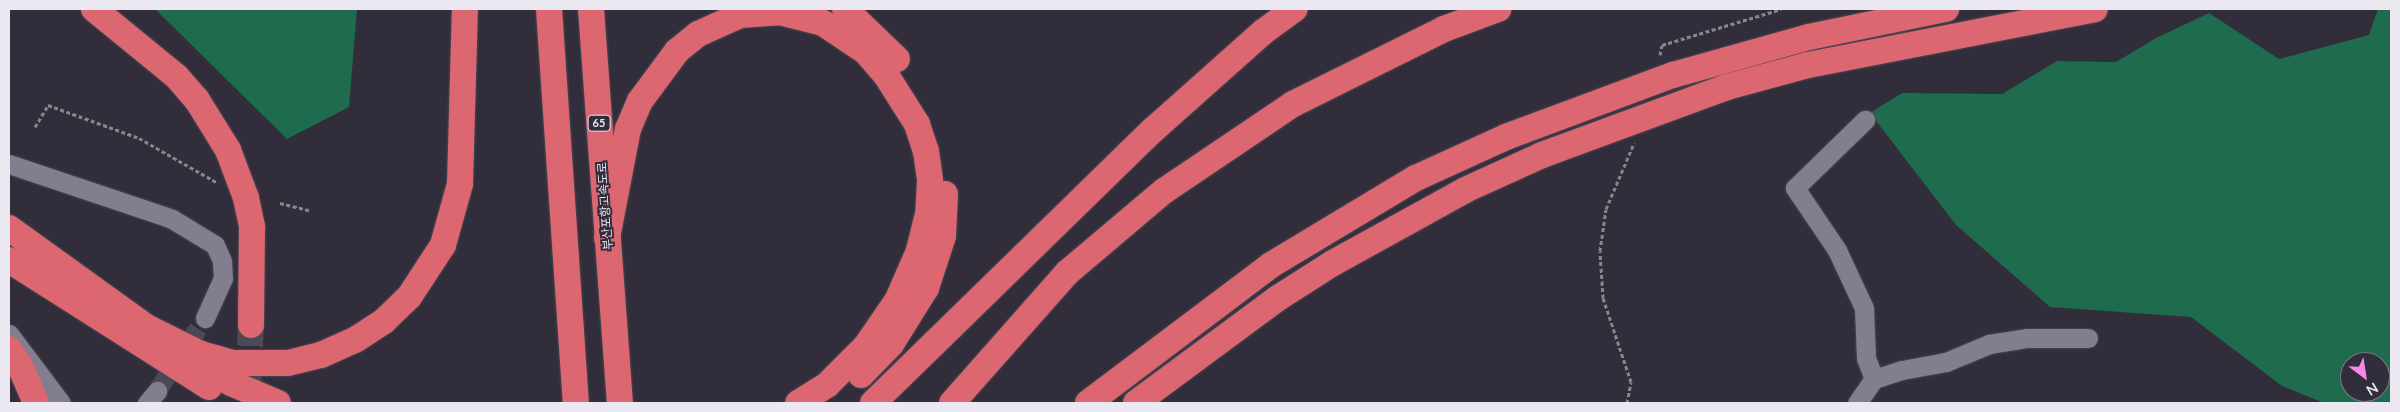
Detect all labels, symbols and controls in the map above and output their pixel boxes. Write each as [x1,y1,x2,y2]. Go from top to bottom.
road number: 65 [586,115,612,132]
street label: 부산포항고속도로 [595,161,615,251]
north arrow [2340,352,2390,402]
text: N [2363,379,2381,399]

